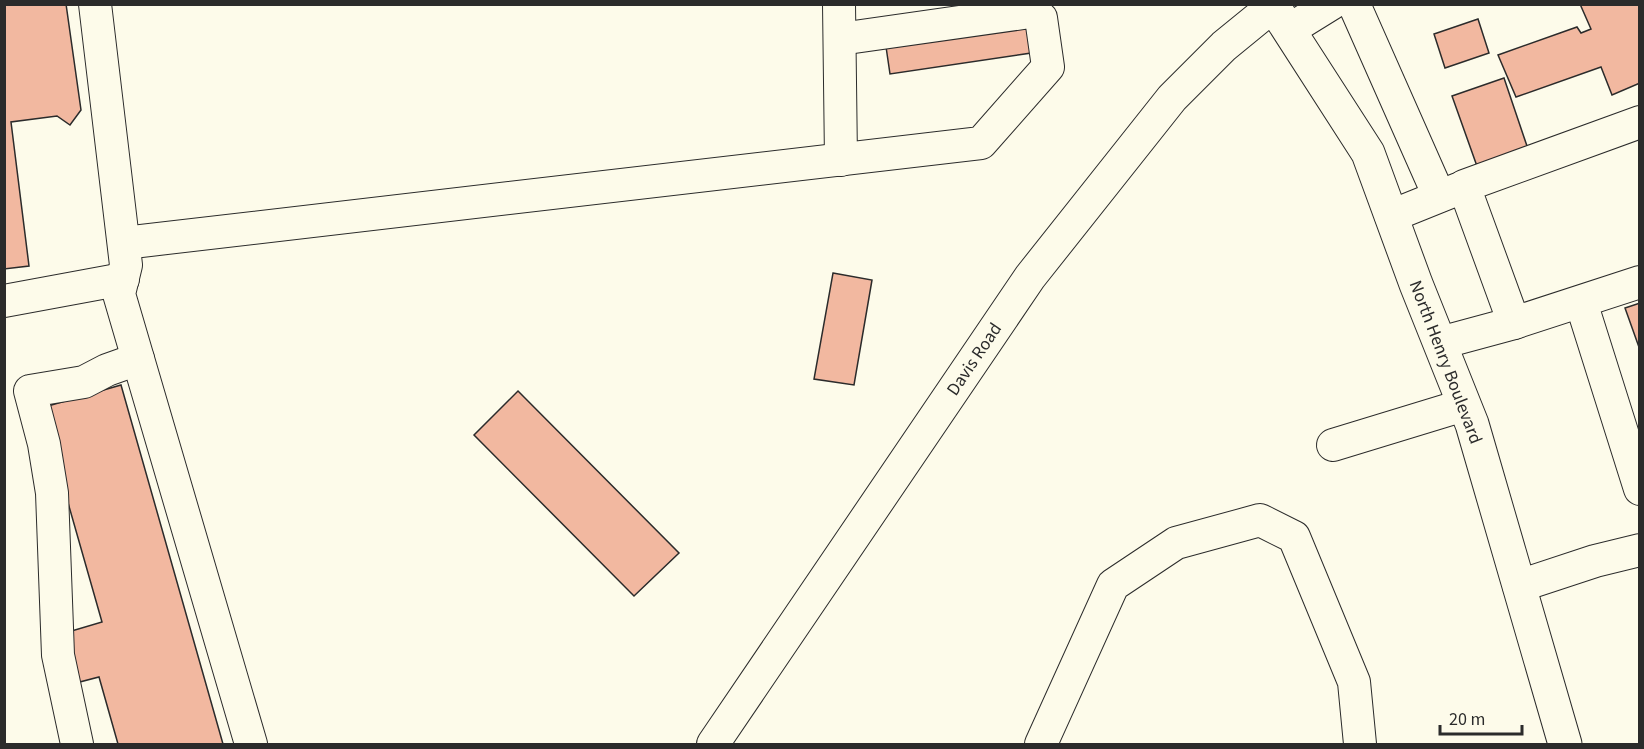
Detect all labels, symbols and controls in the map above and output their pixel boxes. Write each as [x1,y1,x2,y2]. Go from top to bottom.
street label: North Henry Boulevard [1403,277,1488,448]
street label: Davis Road [941,318,1008,401]
scale bar [1440,698,1522,736]
text: 20 m [1449,707,1485,732]

